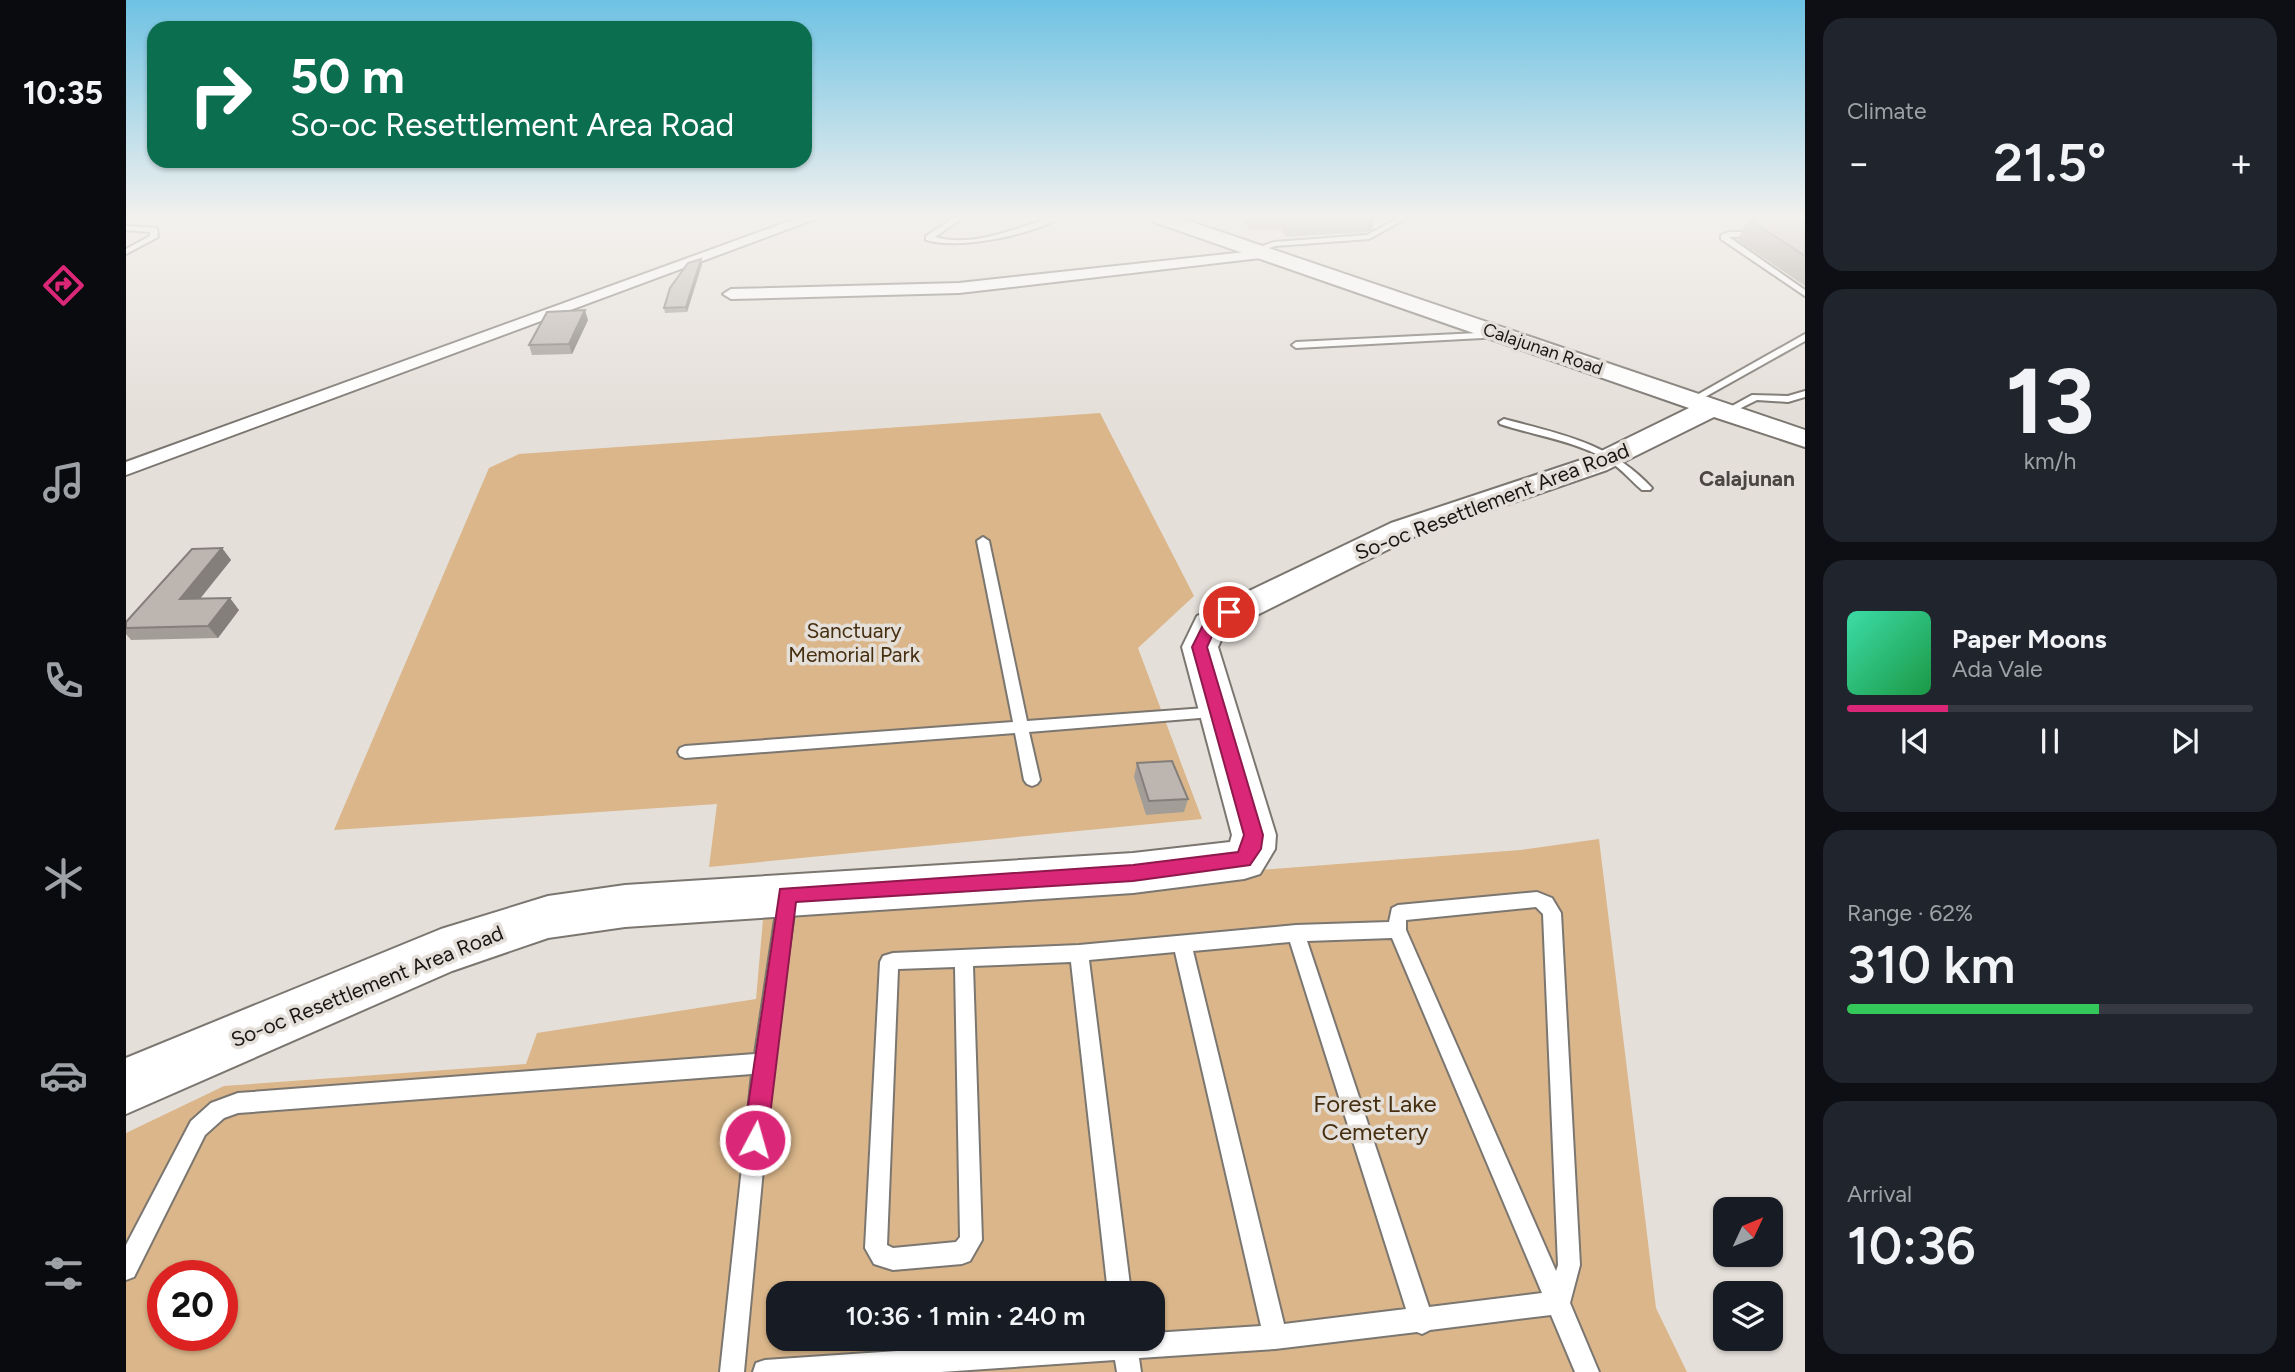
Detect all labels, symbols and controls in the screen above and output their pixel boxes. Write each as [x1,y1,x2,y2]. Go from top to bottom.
text: 50 m [290,46,405,105]
icon: right [175,49,266,140]
text: 10:35 [23,74,103,112]
text: Climate [1847,97,1926,125]
text: So-oc Resettlement Area Road [290,106,734,144]
text: 21.5° [1993,132,2107,194]
text: − [1847,140,1871,186]
text: + [2229,140,2253,186]
icon: directions [39,261,88,310]
street label: Calajunan Road [1480,318,1606,380]
text: 13 [2006,347,2095,456]
street label: So-oc Resettlement Area Road [1351,437,1633,565]
text: km/h [2024,447,2076,475]
icon: music [39,458,88,507]
district label: Calajunan [1699,466,1795,491]
pin [1199,582,1259,642]
icon: arrive [1210,593,1248,631]
park label: Sanctuary Memorial Park [788,618,921,667]
text: Paper Moons [1952,623,2107,655]
text: Ada Vale [1952,655,2043,683]
icon: phone [39,656,88,705]
icon: previous [1896,722,1934,760]
icon: pause [2031,722,2069,760]
icon: next [2166,722,2204,760]
icon: climate [39,854,88,903]
text: Range · 62% [1847,899,1973,927]
street label: So-oc Resettlement Area Road [227,920,507,1052]
text: 310 km [1847,934,2015,996]
icon: car [39,1051,88,1100]
park label: Forest Lake Cemetery [1313,1089,1437,1146]
position arrow [718,1103,792,1177]
text: Arrival [1847,1180,1912,1208]
north arrow [1713,1197,1783,1267]
map controls [1713,1197,1783,1351]
text: 10:36 [1847,1215,1976,1277]
icon: filters [39,1249,88,1298]
speed limit sign: 20 [147,1260,238,1351]
button: layers [1713,1281,1783,1351]
text: 10:36 · 1 min · 240 m [845,1300,1086,1332]

